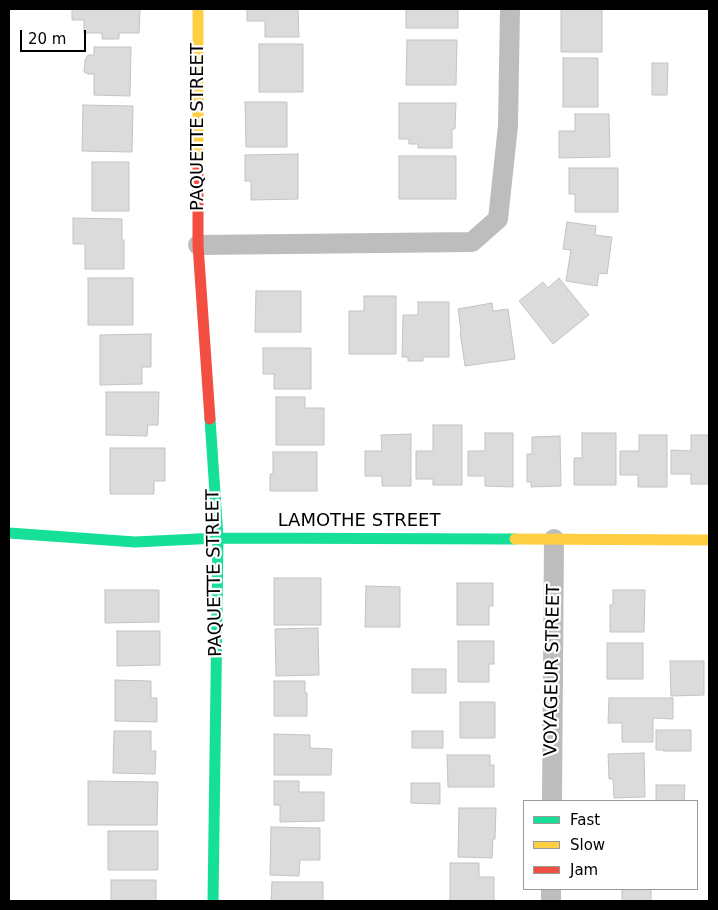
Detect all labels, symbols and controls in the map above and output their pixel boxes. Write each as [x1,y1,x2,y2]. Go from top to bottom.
scale bar [22,20,89,52]
text: 20 m [28,30,66,48]
street label: PAQUETTE STREET [187,43,209,211]
street label: PAQUETTE STREET [203,489,227,657]
street label: LAMOTHE STREET [278,510,440,532]
street label: VOYAGEUR STREET [541,584,565,756]
legend [523,800,698,890]
text: Fast [570,811,600,829]
text: Slow [570,836,605,854]
text: Jam [570,861,598,879]

